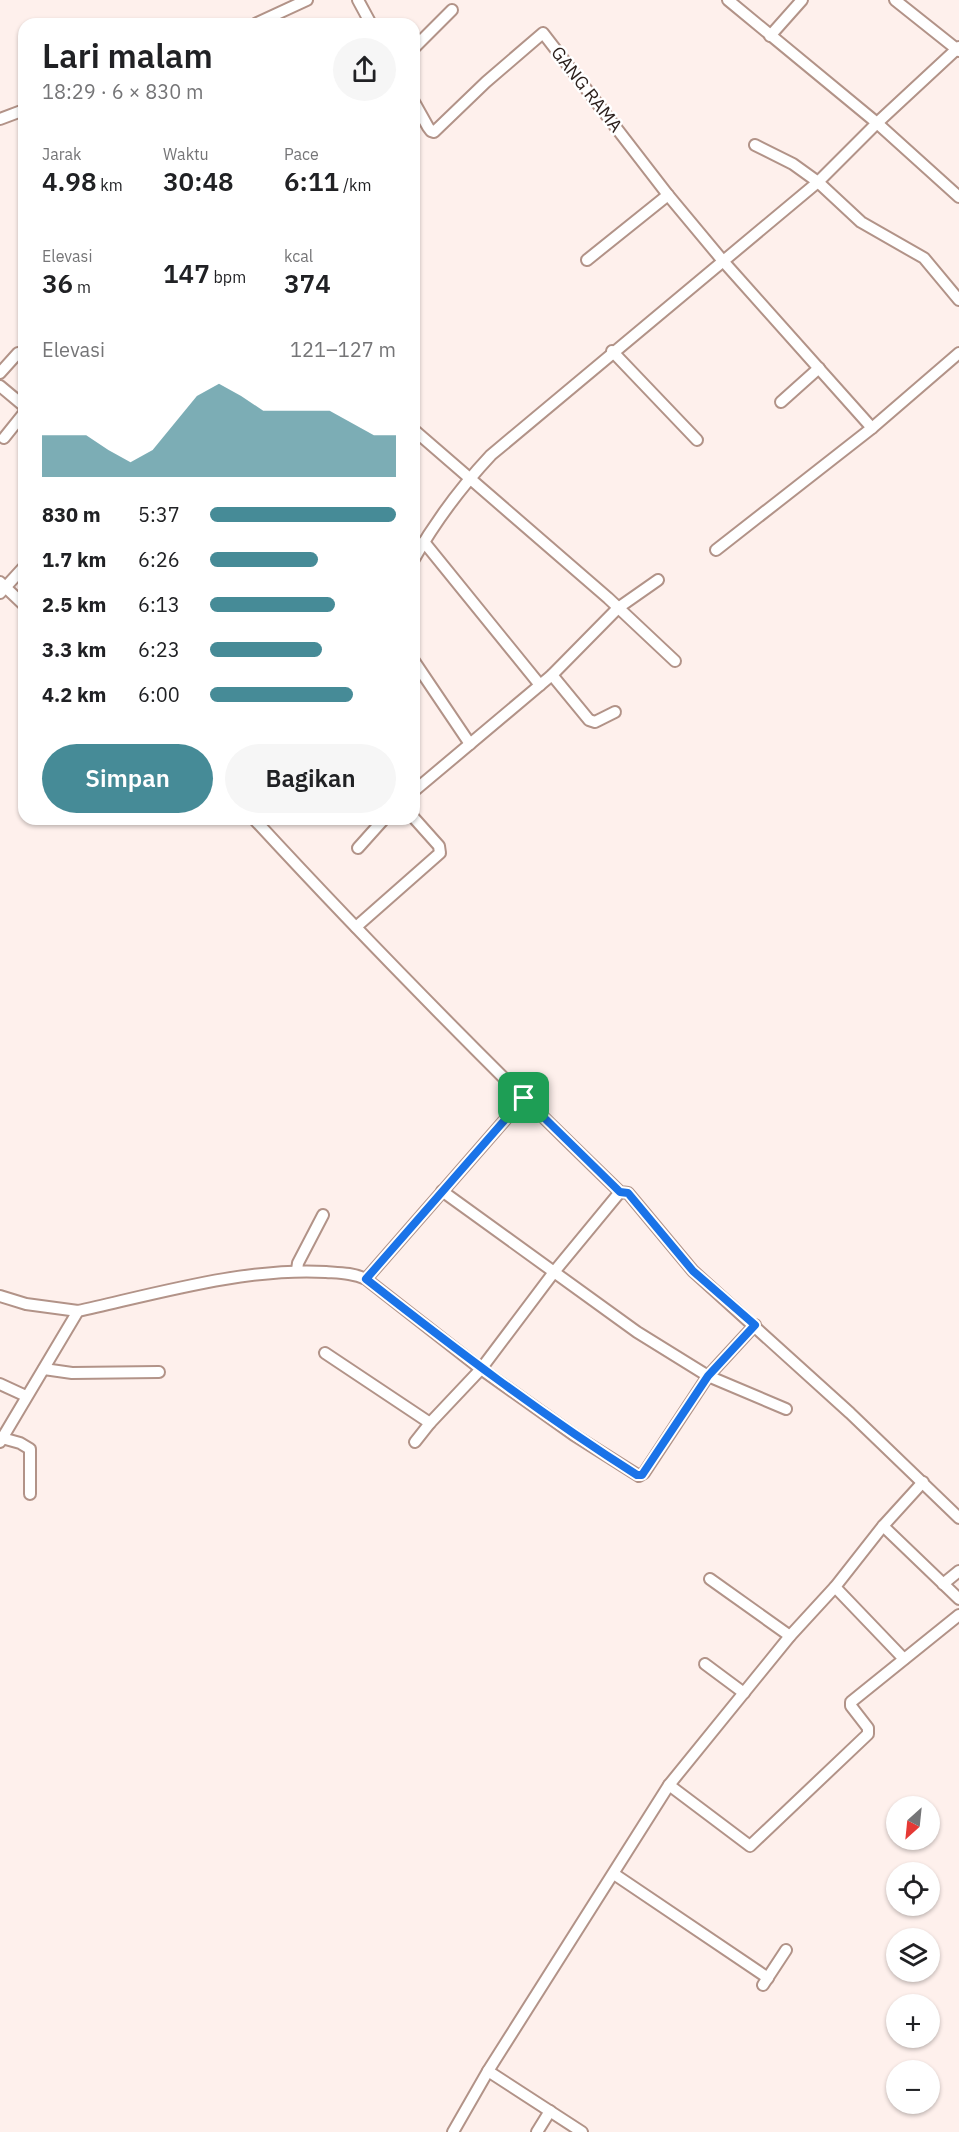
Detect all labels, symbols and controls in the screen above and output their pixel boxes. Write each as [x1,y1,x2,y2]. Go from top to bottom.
text: Lari malam [42,34,213,77]
button: share [333,38,396,101]
street label: GANG RAMA [546,41,628,137]
text: 18:29 · 6 × 830 m [42,78,203,105]
text: Jarak [42,144,82,164]
text: Waktu [163,144,209,164]
text: Pace [284,144,319,164]
text: 4.98 [42,164,97,198]
text: 30:48 [163,164,234,198]
text: 6:11 [284,164,339,198]
text: km [97,175,123,195]
text: /km [339,175,371,195]
text: Elevasi [42,246,92,266]
text: kcal [284,246,313,266]
text: 147 [163,256,210,290]
text: 36 [42,266,73,300]
text: 374 [284,266,331,300]
text: bpm [210,267,246,287]
text: m [73,277,91,297]
text: Elevasi [42,336,105,363]
text: 121–127 m [290,336,396,363]
text: 830 m [42,501,101,528]
text: 5:37 [138,501,180,528]
text: 1.7 km [42,546,106,573]
text: 6:26 [138,546,180,573]
text: 2.5 km [42,591,106,618]
text: 6:13 [138,591,180,618]
text: 3.3 km [42,636,106,663]
text: 6:23 [138,636,180,663]
text: 4.2 km [42,681,106,708]
text: 6:00 [138,681,180,708]
button: Simpan [42,744,213,813]
button: Bagikan [225,744,396,813]
pin [498,1072,549,1123]
icon: arrive [507,1081,540,1114]
north arrow [886,1796,940,1850]
map controls [886,1796,940,2114]
button: locate [886,1862,940,1916]
button: layers [886,1928,940,1982]
button: + [886,1994,940,2048]
button: − [886,2060,940,2114]

